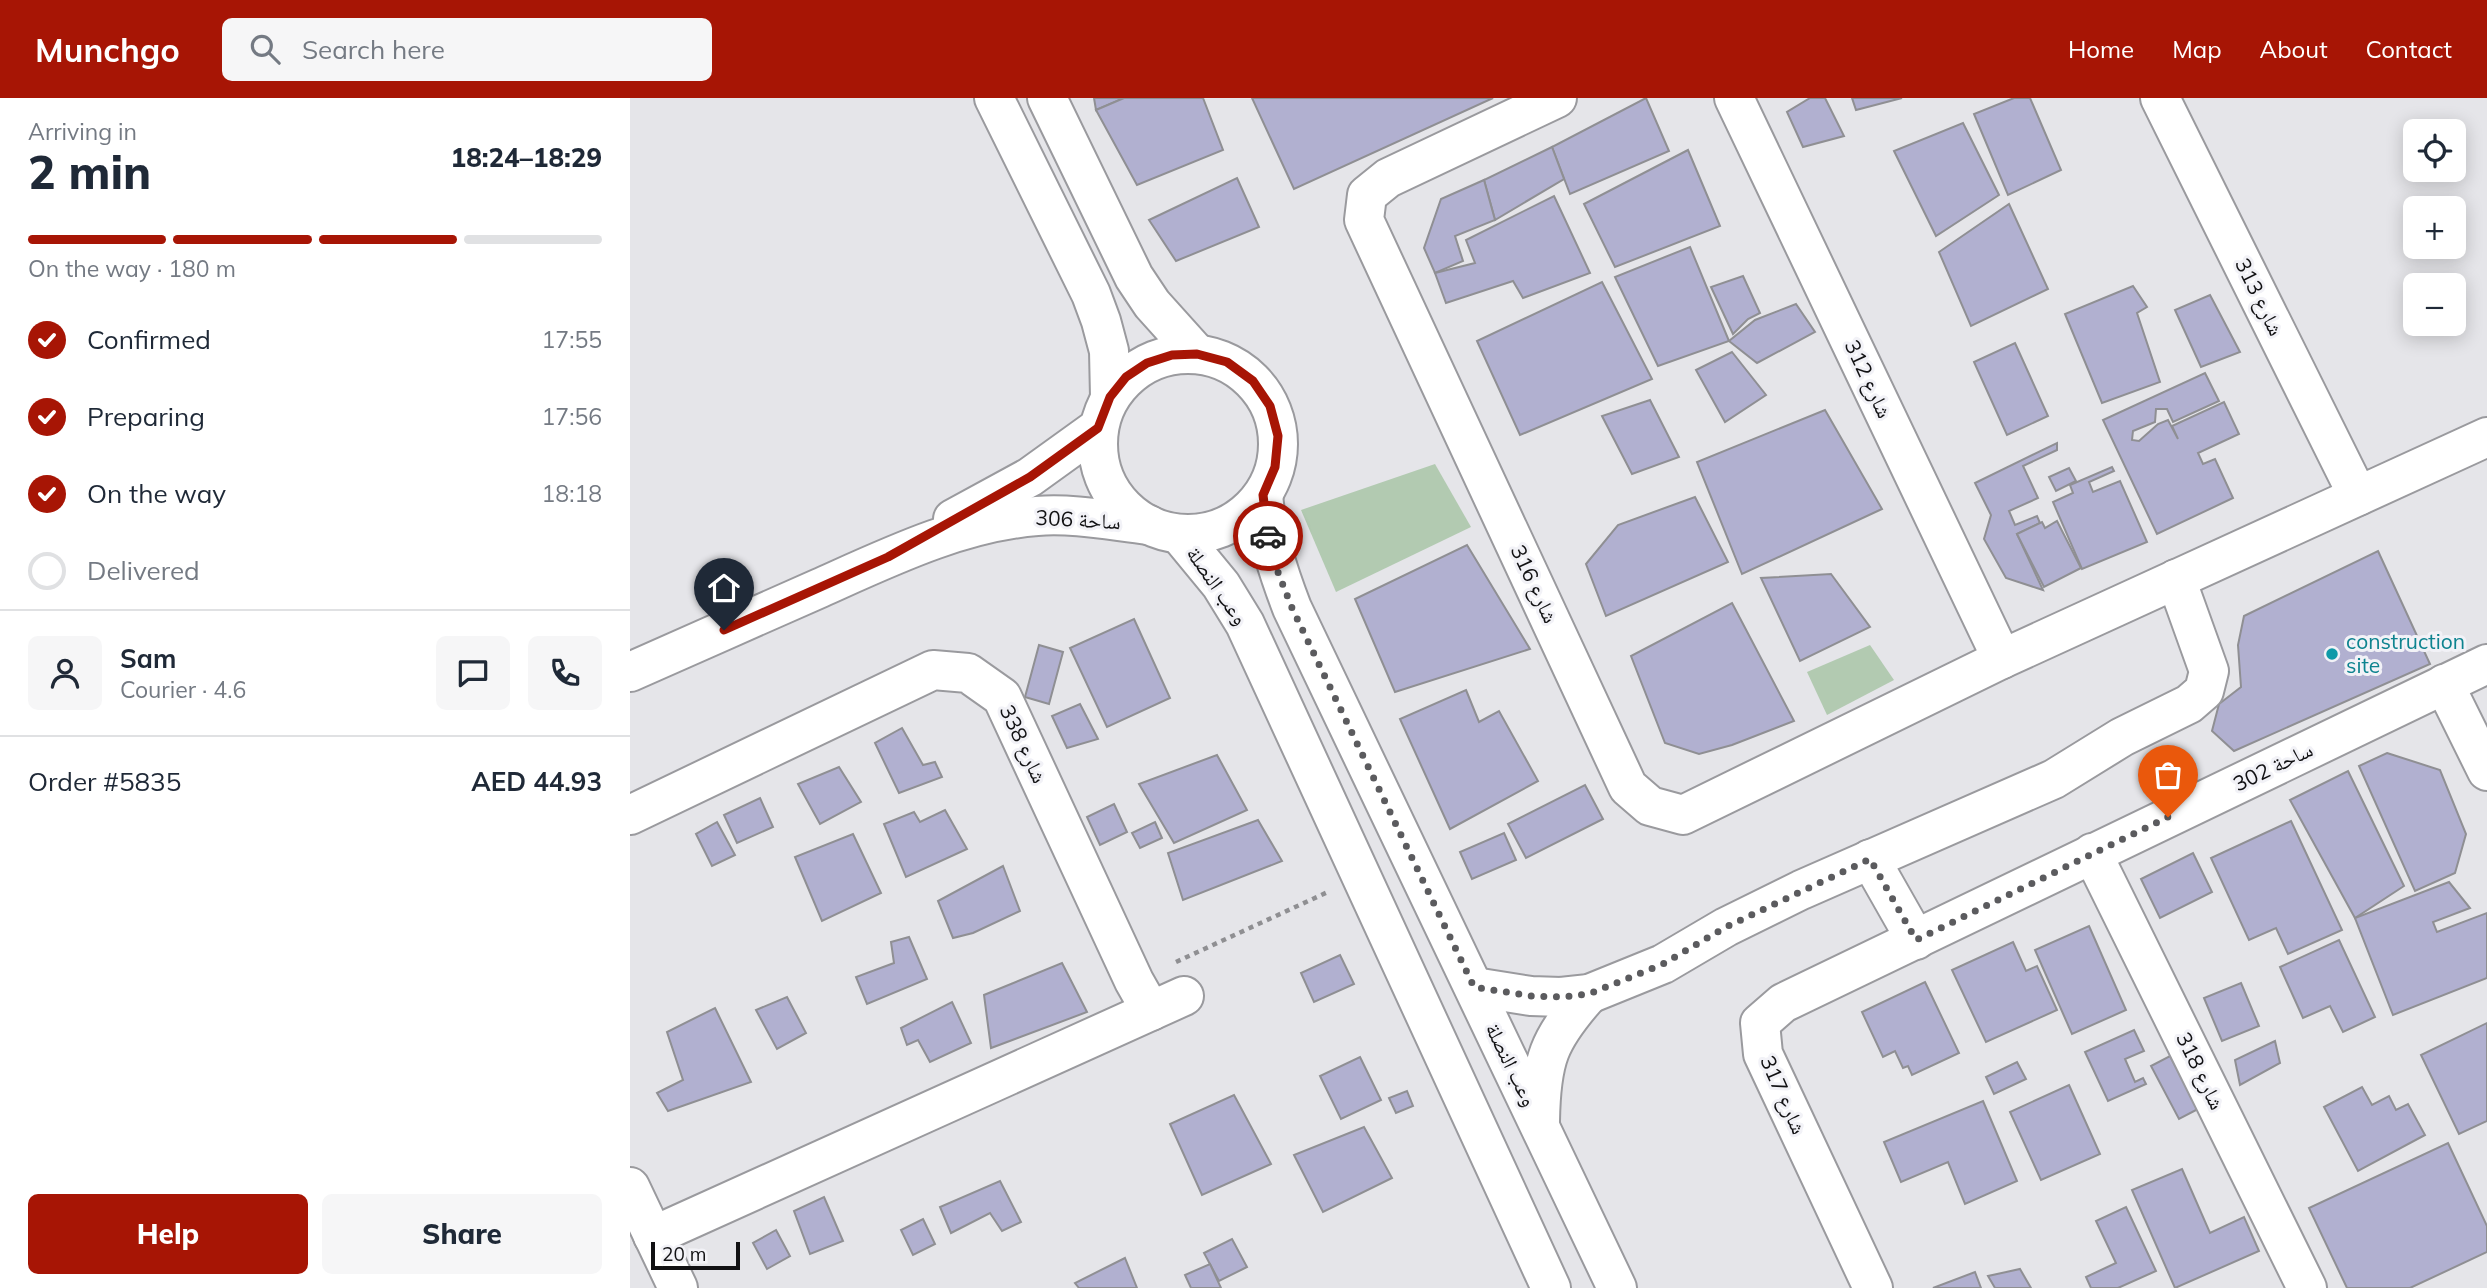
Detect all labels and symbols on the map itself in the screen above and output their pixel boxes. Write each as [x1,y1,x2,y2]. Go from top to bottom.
street label: شارع 313 [2229,253,2290,340]
street label: شارع 312 [1839,335,1898,422]
courier [1233,501,1303,571]
street label: ساحة 306 [1035,504,1121,534]
street label: شارع 316 [1505,540,1564,627]
street label: وعب النصلة [1181,541,1254,630]
pin [694,558,754,630]
place label: construction site [2346,628,2465,678]
marker: construction site [2324,646,2340,662]
street label: شارع 338 [994,700,1053,787]
street label: ساحة 302 [2229,736,2317,796]
pin [2138,745,2198,817]
street label: وعب النصلة [1481,1019,1543,1111]
street label: شارع 318 [2170,1027,2231,1114]
street label: شارع 317 [1754,1051,1813,1138]
scale bar [651,1239,740,1271]

